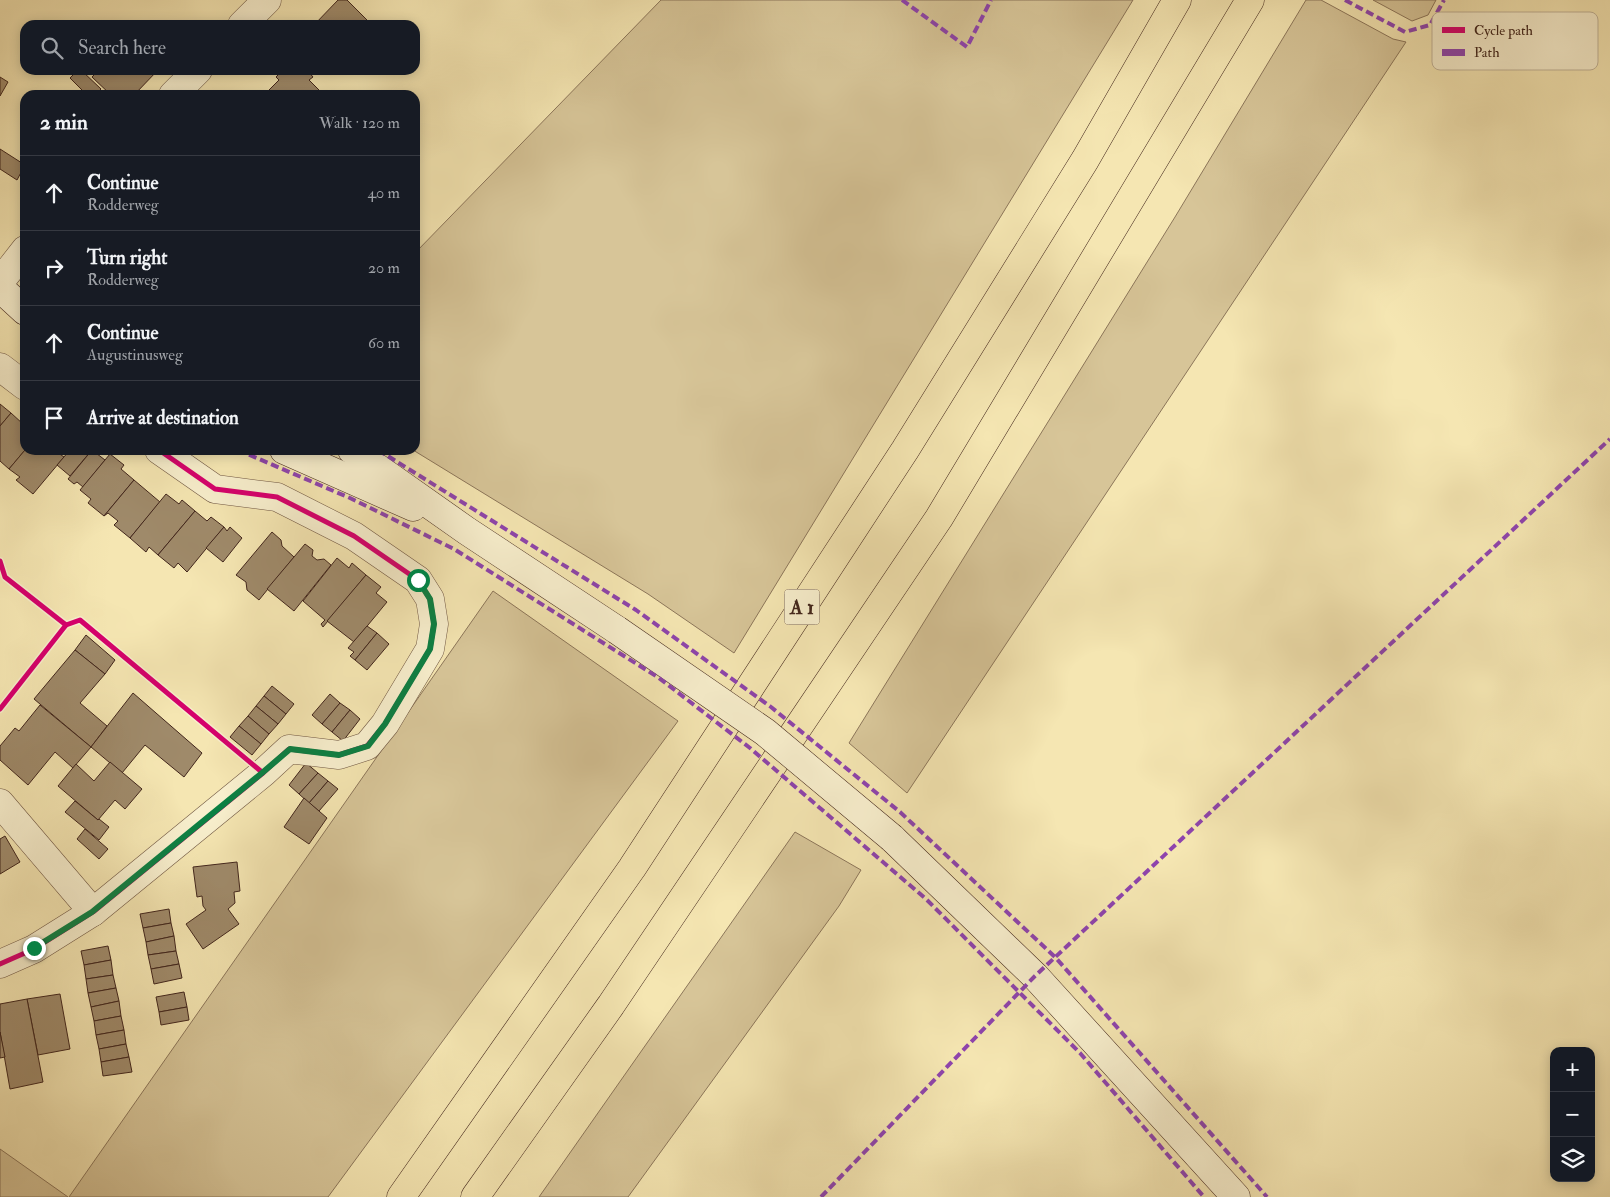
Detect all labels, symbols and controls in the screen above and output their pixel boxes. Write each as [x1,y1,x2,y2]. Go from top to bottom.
legend [1432,12,1598,70]
search box [20,20,420,75]
text: Cycle path [1474,22,1534,40]
icon: search [38,34,66,62]
text: Search here [78,36,166,60]
text: Path [1474,44,1500,61]
text: 2 min [40,109,88,136]
text: Walk · 120 m [319,113,400,133]
text: Continue [87,171,158,195]
icon: ahead [40,179,68,207]
text: 40 m [367,183,400,203]
text: Rodderweg [87,195,159,215]
text: Turn right [87,246,167,270]
icon: right [40,254,68,282]
text: 20 m [368,258,400,278]
text: Rodderweg [87,270,159,290]
text: Continue [87,321,158,345]
icon: ahead [40,329,68,357]
text: 60 m [368,333,400,353]
text: Augustinusweg [87,345,183,365]
icon: arrive [40,404,68,432]
text: Arrive at destination [87,406,239,430]
route start [407,569,430,592]
road number: A 1 [784,590,820,624]
route end [23,937,46,960]
map controls [1550,1047,1595,1182]
button: + [1550,1047,1595,1092]
button: − [1550,1092,1595,1137]
button: layers [1550,1137,1595,1182]

